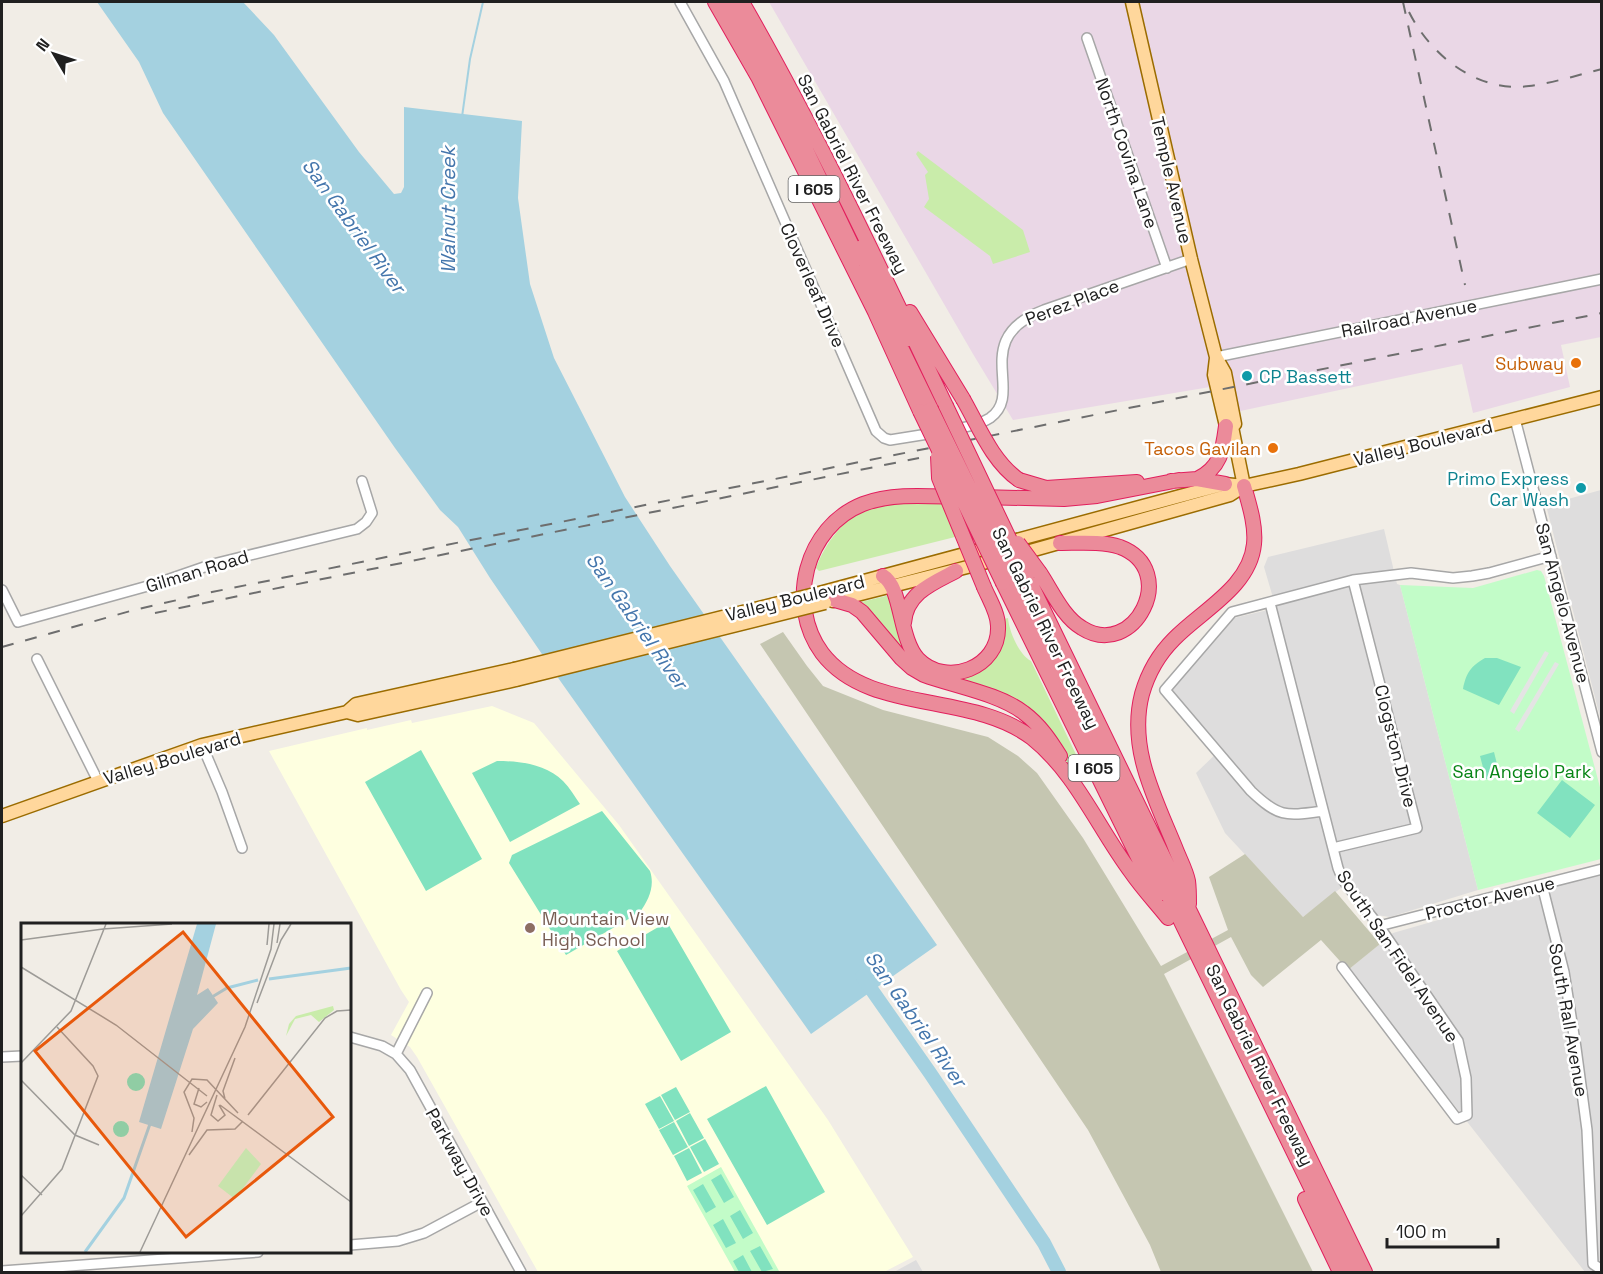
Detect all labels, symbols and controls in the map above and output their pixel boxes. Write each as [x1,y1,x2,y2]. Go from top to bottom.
north arrow [24,24,84,84]
text: N [31,34,54,56]
street label: San Gabriel River Freeway [792,70,914,278]
street label: North Covina Lane [1090,75,1164,231]
street label: Temple Avenue [1146,114,1198,246]
water label: Walnut Creek [435,144,461,273]
water label: San Gabriel River [296,153,413,300]
road number: I 605 [788,176,840,202]
street label: Cloverleaf Drive [775,219,851,351]
street label: Perez Place [1022,274,1122,330]
street label: Railroad Avenue [1339,294,1479,342]
place label: Subway [1495,352,1564,375]
marker: Subway [1569,356,1583,370]
place label: CP Bassett [1259,365,1352,388]
marker: CP Bassett [1240,369,1254,383]
street label: Valley Boulevard [1351,415,1495,471]
place label: Tacos Gavilan [1144,437,1261,460]
marker: Tacos Gavilan [1266,441,1280,455]
place label: Primo Express Car Wash [1447,467,1569,511]
marker: Primo Express Car Wash [1574,481,1588,495]
street label: San Angelo Avenue [1531,520,1595,686]
street label: San Gabriel River Freeway [987,523,1105,733]
street label: Gilman Road [143,544,251,598]
water label: San Gabriel River [580,548,695,696]
street label: Valley Boulevard [723,570,867,626]
street label: Clogston Drive [1370,682,1422,810]
street label: Valley Boulevard [100,726,244,790]
road number: I 605 [1068,755,1120,781]
park label: San Angelo Park [1453,760,1592,783]
street label: South San Fidel Avenue [1332,865,1464,1047]
street label: Proctor Avenue [1423,871,1557,925]
place label: Mountain View High School [542,907,669,951]
marker: Mountain View High School [523,921,537,935]
inset map [21,923,351,1253]
street label: South Rall Avenue [1544,941,1594,1099]
water label: San Gabriel River [859,946,974,1094]
street label: San Gabriel River Freeway [1201,960,1319,1170]
street label: Parkway Drive [421,1104,499,1220]
scale bar [1387,1211,1498,1249]
text: 100 m [1396,1220,1447,1243]

